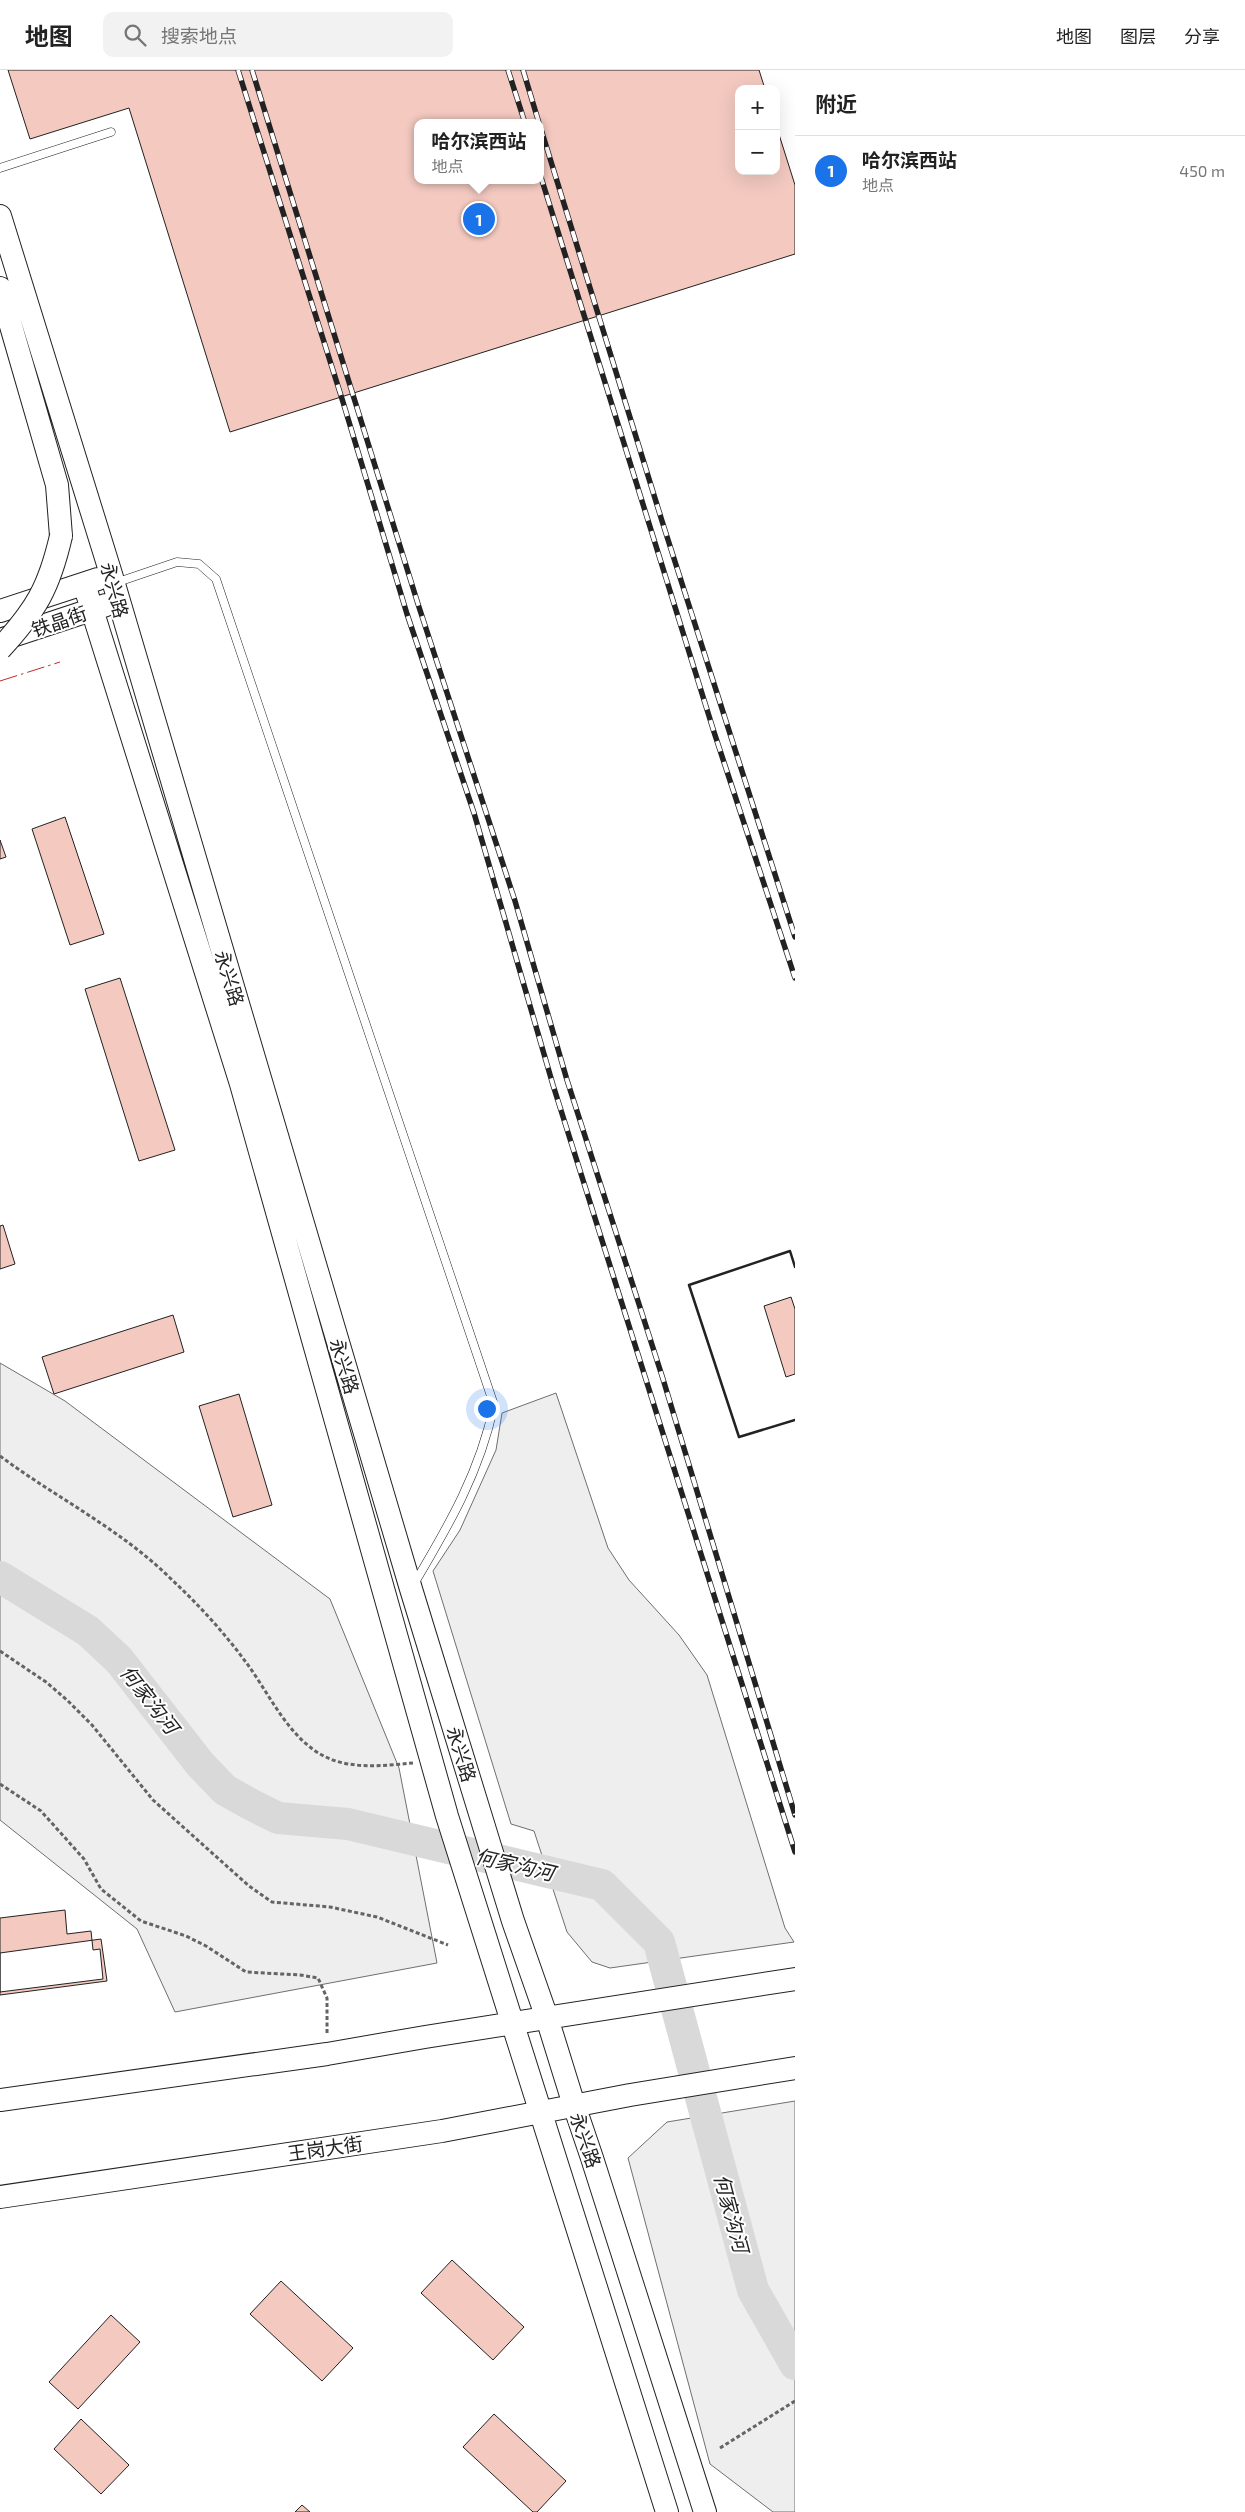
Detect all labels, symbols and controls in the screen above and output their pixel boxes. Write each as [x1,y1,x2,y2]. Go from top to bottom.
search box [103,12,453,57]
text: 地图 [25,21,73,50]
icon: search [121,21,149,49]
text: 搜索地点 [161,24,237,47]
text: 地图 [1056,25,1092,47]
text: 图层 [1120,25,1156,47]
text: 分享 [1184,25,1220,47]
map controls [735,85,780,175]
button: + [735,85,780,130]
text: 附近 [815,91,857,116]
popup [414,119,544,184]
text: 哈尔滨西站 [431,129,527,152]
button: − [735,130,780,175]
text: 哈尔滨西站 [862,148,957,171]
text: 地点 [431,156,464,175]
text: 1 [828,161,834,180]
text: 450 m [1179,161,1225,180]
text: 地点 [862,175,894,194]
pin: 1 [463,200,495,238]
street label: 永兴路 [97,559,133,621]
street label: 铁晶街 [28,601,90,641]
street label: 永兴路 [211,947,249,1009]
street label: 永兴路 [326,1335,364,1397]
your location [474,1396,500,1422]
water label: 何家沟河 [116,1660,187,1741]
street label: 永兴路 [443,1723,481,1785]
water label: 何家沟河 [473,1843,561,1886]
street label: 永兴路 [566,2109,606,2171]
street label: 王岗大街 [286,2131,364,2165]
water label: 何家沟河 [710,2171,755,2259]

